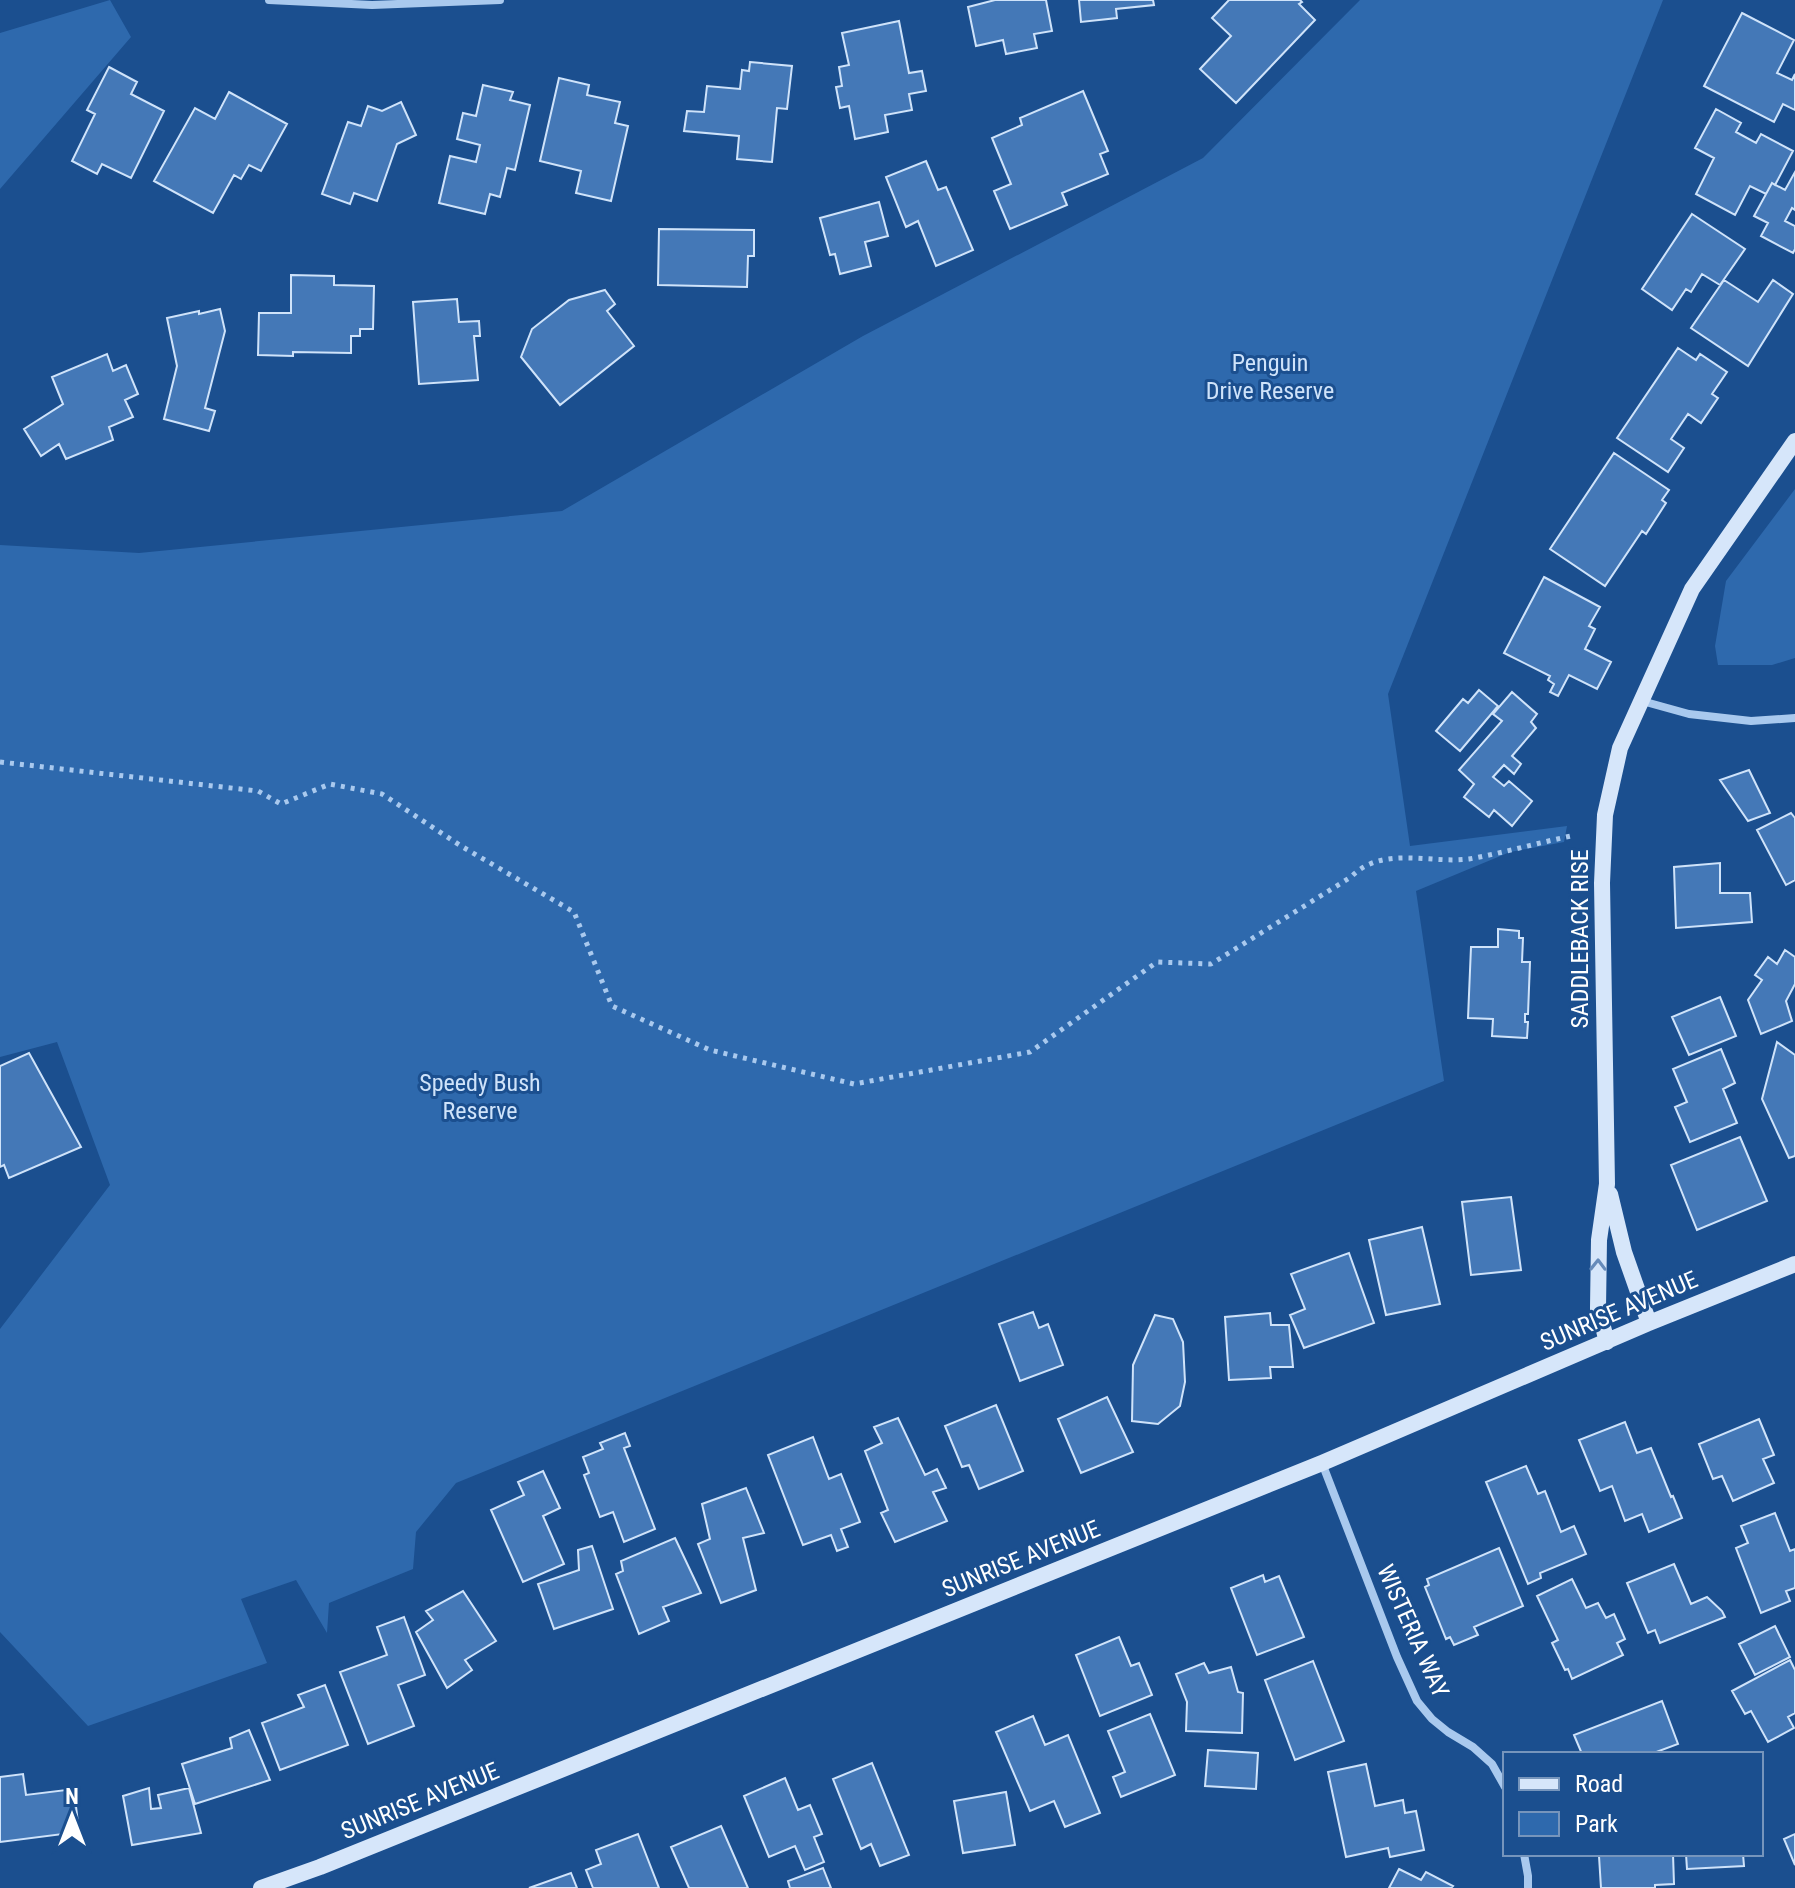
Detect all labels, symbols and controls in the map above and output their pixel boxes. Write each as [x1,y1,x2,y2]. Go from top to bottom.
park label: Penguin Drive Reserve [1206,349,1334,405]
street label: SADDLEBACK RISE [1566,849,1594,1029]
park label: Speedy Bush Reserve [419,1069,541,1125]
one-way arrow [1590,1258,1607,1271]
street label: SUNRISE AVENUE [1536,1265,1702,1357]
street label: SUNRISE AVENUE [938,1515,1104,1603]
street label: WISTERIA WAY [1371,1560,1455,1702]
legend [1503,1752,1763,1856]
street label: SUNRISE AVENUE [337,1757,503,1845]
text: Road [1575,1770,1623,1798]
north arrow [32,1776,112,1856]
text: N [65,1784,79,1809]
text: Park [1575,1810,1618,1838]

